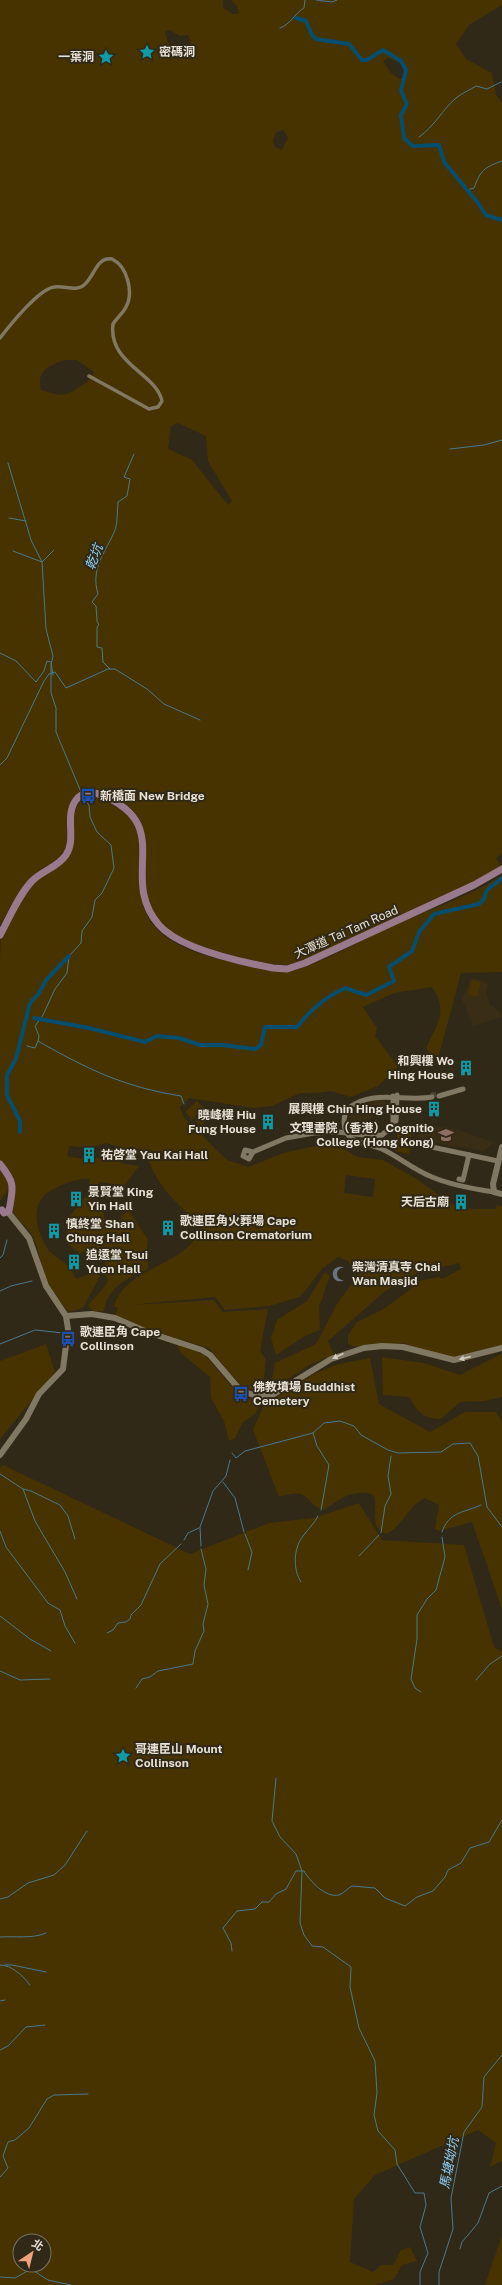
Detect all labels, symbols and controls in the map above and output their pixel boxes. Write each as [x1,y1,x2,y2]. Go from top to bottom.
place icon: 密碼洞 [138,43,156,61]
place label: 密碼洞 [159,45,195,59]
place icon: 一葉洞 [97,48,115,66]
place label: 一葉洞 [58,50,94,64]
water label: 乾坑 [82,540,106,572]
bus stop icon: 新橋面 New Bridge [79,787,97,805]
place label: 新橋面 New Bridge [100,789,205,803]
street label: 大潭道 Tai Tam Road [292,903,400,961]
place label: 和興樓 Wo Hing House [388,1054,454,1082]
building icon: 和興樓 Wo Hing House [457,1059,475,1077]
building icon: 展興樓 Chin Hing House [425,1100,443,1118]
place label: 展興樓 Chin Hing House [288,1102,422,1116]
place label: 曉峰樓 Hiu Fung House [188,1108,256,1136]
building icon: 曉峰樓 Hiu Fung House [259,1113,277,1131]
place label: 文理書院（香港）Cognitio College (Hong Kong) [290,1121,434,1149]
school or university icon: 文理書院（香港）Cognitio College (Hong Kong) [437,1126,455,1144]
building icon: 祐啓堂 Yau Kai Hall [80,1146,98,1164]
place label: 祐啓堂 Yau Kai Hall [101,1148,208,1162]
place label: 景賢堂 King Yin Hall [88,1185,154,1213]
building icon: 景賢堂 King Yin Hall [67,1190,85,1208]
building icon: 天后古廟 [452,1193,470,1211]
place label: 天后古廟 [401,1195,449,1209]
place label: 歌連臣角火葬場 Cape Collinson Crematorium [180,1214,312,1242]
place label: 慎終堂 Shan Chung Hall [66,1217,134,1245]
building icon: 歌連臣角火葬場 Cape Collinson Crematorium [159,1219,177,1237]
building icon: 慎終堂 Shan Chung Hall [45,1222,63,1240]
place label: 追遠堂 Tsui Yuen Hall [86,1248,148,1276]
building icon: 追遠堂 Tsui Yuen Hall [65,1253,83,1271]
place label: 柴灣清真寺 Chai Wan Masjid [352,1260,440,1288]
mosque icon: 柴灣清真寺 Chai Wan Masjid [331,1265,349,1283]
place label: 歌連臣角 Cape Collinson [80,1325,160,1353]
bus stop icon: 歌連臣角 Cape Collinson [59,1330,77,1348]
one-way arrow [333,1353,344,1359]
one-way arrow [458,1356,471,1362]
place label: 佛教墳場 Buddhist Cemetery [253,1380,355,1408]
bus stop icon: 佛教墳場 Buddhist Cemetery [232,1385,250,1403]
place label: 哥連臣山 Mount Collinson [135,1742,223,1770]
place icon: 哥連臣山 Mount Collinson [114,1747,132,1765]
water label: 馬塘坳坑 [437,2134,462,2190]
north arrow [12,2233,52,2273]
text: 北 [30,2237,46,2253]

